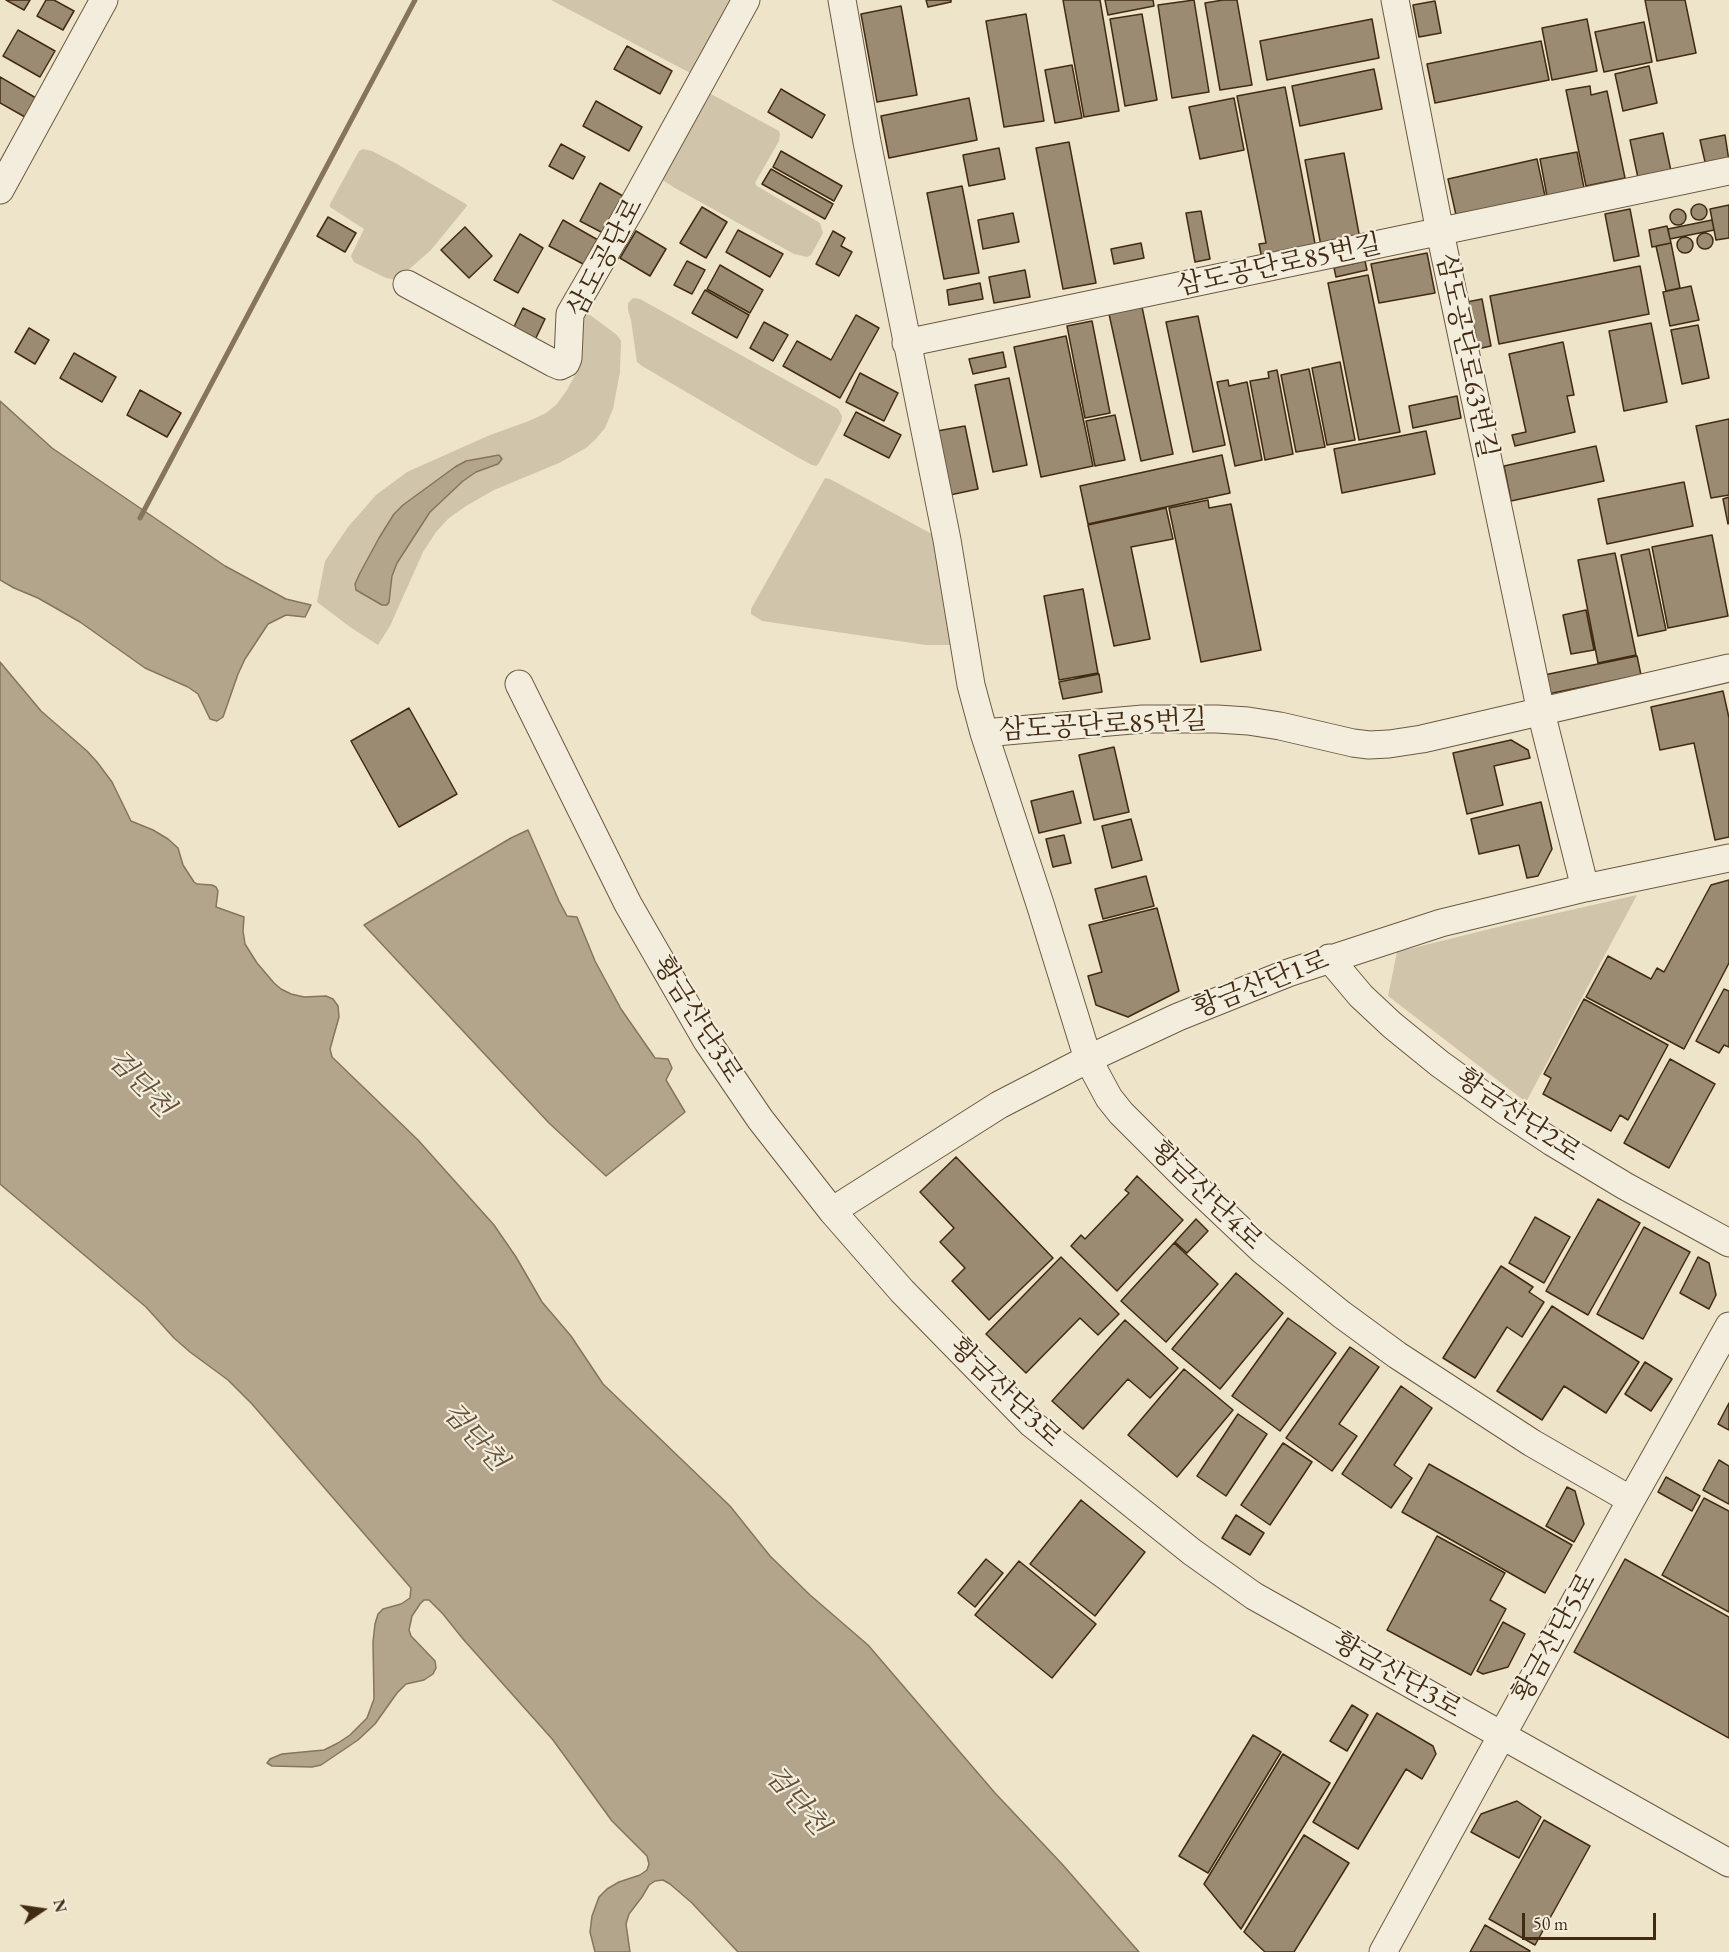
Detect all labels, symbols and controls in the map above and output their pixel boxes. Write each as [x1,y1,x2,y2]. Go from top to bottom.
street label: 삼도공단로 [561,193,651,323]
street label: 삼도공단로85번길 [1174,228,1384,304]
street label: 삼도공단로63번길 [1428,251,1504,461]
street label: 삼도공단로85번길 [998,704,1208,748]
street label: 황금산단1로 [1188,944,1334,1026]
street label: 황금산단3로 [645,951,749,1089]
water label: 검단천 [100,1043,180,1125]
street label: 황금산단2로 [1450,1062,1586,1170]
street label: 황금산단4로 [1143,1135,1269,1257]
street label: 황금산단3로 [942,1332,1068,1454]
water label: 검단천 [434,1396,514,1478]
street label: 황금산단5로 [1506,1567,1604,1709]
street label: 황금산단3로 [1327,1626,1467,1726]
water label: 검단천 [757,1759,835,1843]
north arrow [12,1880,72,1940]
text: N [48,1897,72,1915]
scale bar [1525,1901,1658,1939]
text: 50 m [1533,1912,1568,1935]

